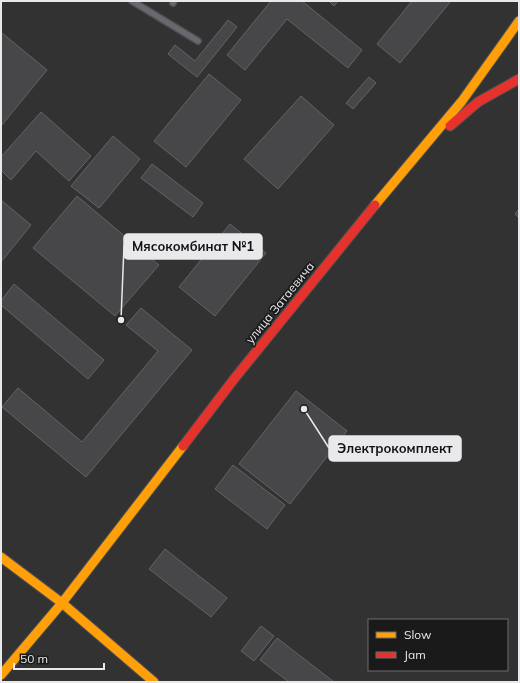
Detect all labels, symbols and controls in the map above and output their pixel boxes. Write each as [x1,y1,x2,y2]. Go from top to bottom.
callout: Мясокомбинат №1 [124,234,262,259]
text: Мясокомбинат №1 [132,238,254,254]
street label: улица Затаевича [242,259,317,346]
callout: Электрокомплект [329,436,461,461]
text: Электрокомплект [337,440,453,456]
legend [368,619,508,671]
text: Slow [404,627,432,642]
scale bar [14,645,104,671]
text: Jam [404,647,426,662]
text: 50 m [20,651,48,666]

